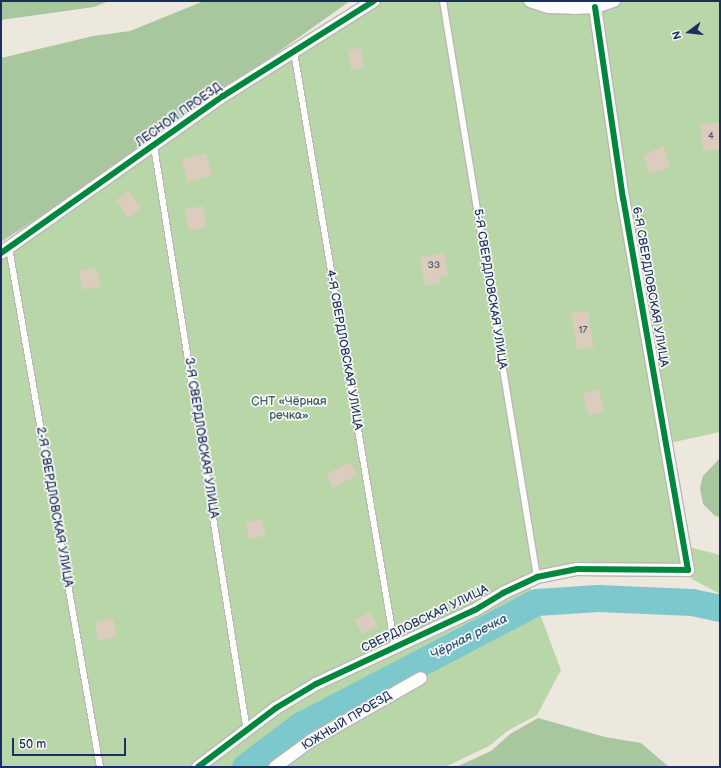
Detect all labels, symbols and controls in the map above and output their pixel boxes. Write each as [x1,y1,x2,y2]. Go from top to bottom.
north arrow [669,12,709,52]
text: N [670,30,684,41]
street label: ЛЕСНОЙ ПРОЕЗД [133,80,225,150]
house number: 4 [708,131,714,143]
street label: 6-Я СВЕРДЛОВСКАЯ УЛИЦА [629,206,671,368]
street label: 5-Я СВЕРДЛОВСКАЯ УЛИЦА [470,208,510,370]
house number: 33 [428,260,440,272]
street label: 4-Я СВЕРДЛОВСКАЯ УЛИЦА [323,269,365,431]
house number: 17 [579,325,587,337]
street label: 3-Я СВЕРДЛОВСКАЯ УЛИЦА [181,357,221,519]
park label: СНТ «Чёрная речка» [251,395,327,423]
street label: 2-Я СВЕРДЛОВСКАЯ УЛИЦА [33,426,75,588]
street label: СВЕРДЛОВСКАЯ УЛИЦА [359,582,491,656]
water label: Чёрная речка [428,611,510,663]
street label: ЮЖНЫЙ ПРОЕЗД [300,689,394,753]
scale bar [14,730,128,756]
text: 50 m [19,737,46,752]

